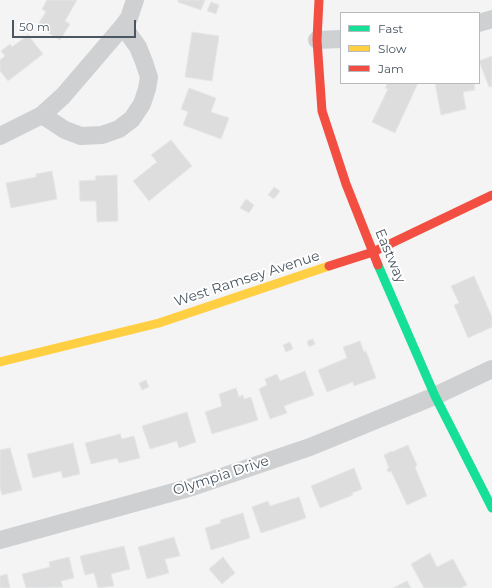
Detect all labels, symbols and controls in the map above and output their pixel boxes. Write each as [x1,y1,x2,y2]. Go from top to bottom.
scale bar [14,12,138,38]
legend [340,12,480,84]
text: 50 m [19,19,50,34]
text: Fast [378,21,403,36]
text: Slow [378,41,407,56]
text: Jam [378,61,404,76]
street label: Eastway [371,226,409,286]
street label: West Ramsey Avenue [172,248,322,310]
street label: Olympia Drive [171,453,271,499]

